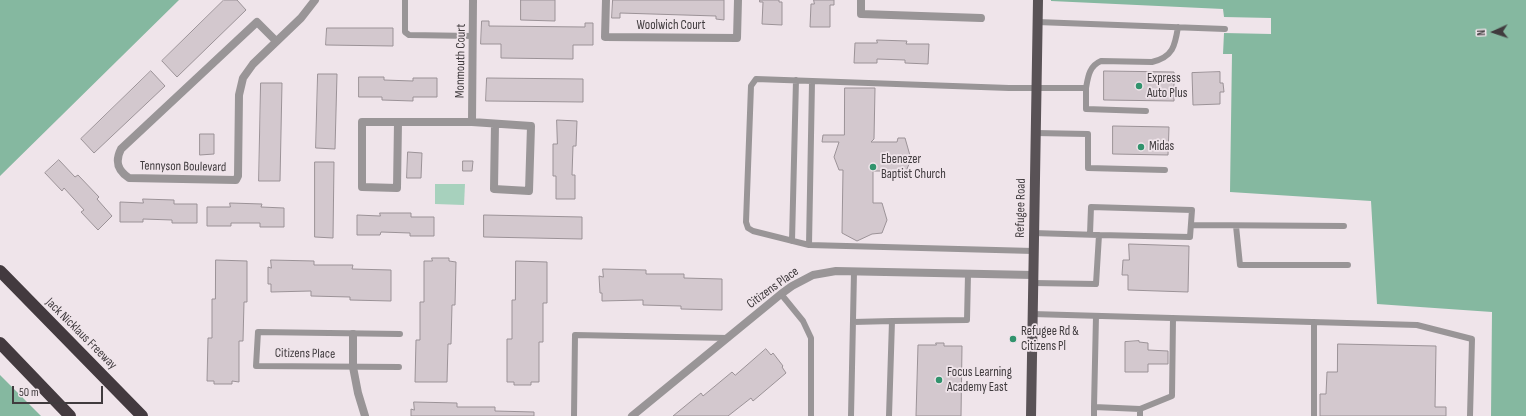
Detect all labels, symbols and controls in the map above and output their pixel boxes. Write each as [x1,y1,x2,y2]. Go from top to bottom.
north arrow [1474,12,1514,52]
street label: Woolwich Court [637,18,705,34]
street label: Monmouth Court [453,24,469,98]
text: N [1475,29,1488,36]
place label: Express Auto Plus [1147,71,1187,102]
marker: Express Auto Plus [1134,81,1144,91]
place label: Midas [1149,139,1174,155]
marker: Midas [1136,142,1146,152]
place label: Ebenezer Baptist Church [881,152,946,183]
street label: Tennyson Boulevard [140,158,226,176]
marker: Ebenezer Baptist Church [868,162,878,172]
street label: Refugee Road [1013,178,1029,238]
street label: Citizens Place [744,264,802,312]
street label: Jack Nicklaus Freeway [42,295,120,373]
place label: Refugee Rd & Citizens Pl [1021,324,1079,355]
marker: Refugee Rd & Citizens Pl [1008,334,1018,344]
street label: Citizens Place [275,346,335,362]
place label: Focus Learning Academy East [947,365,1012,396]
marker: Focus Learning Academy East [934,375,944,385]
scale bar [14,378,105,404]
text: 50 m [19,385,39,400]

